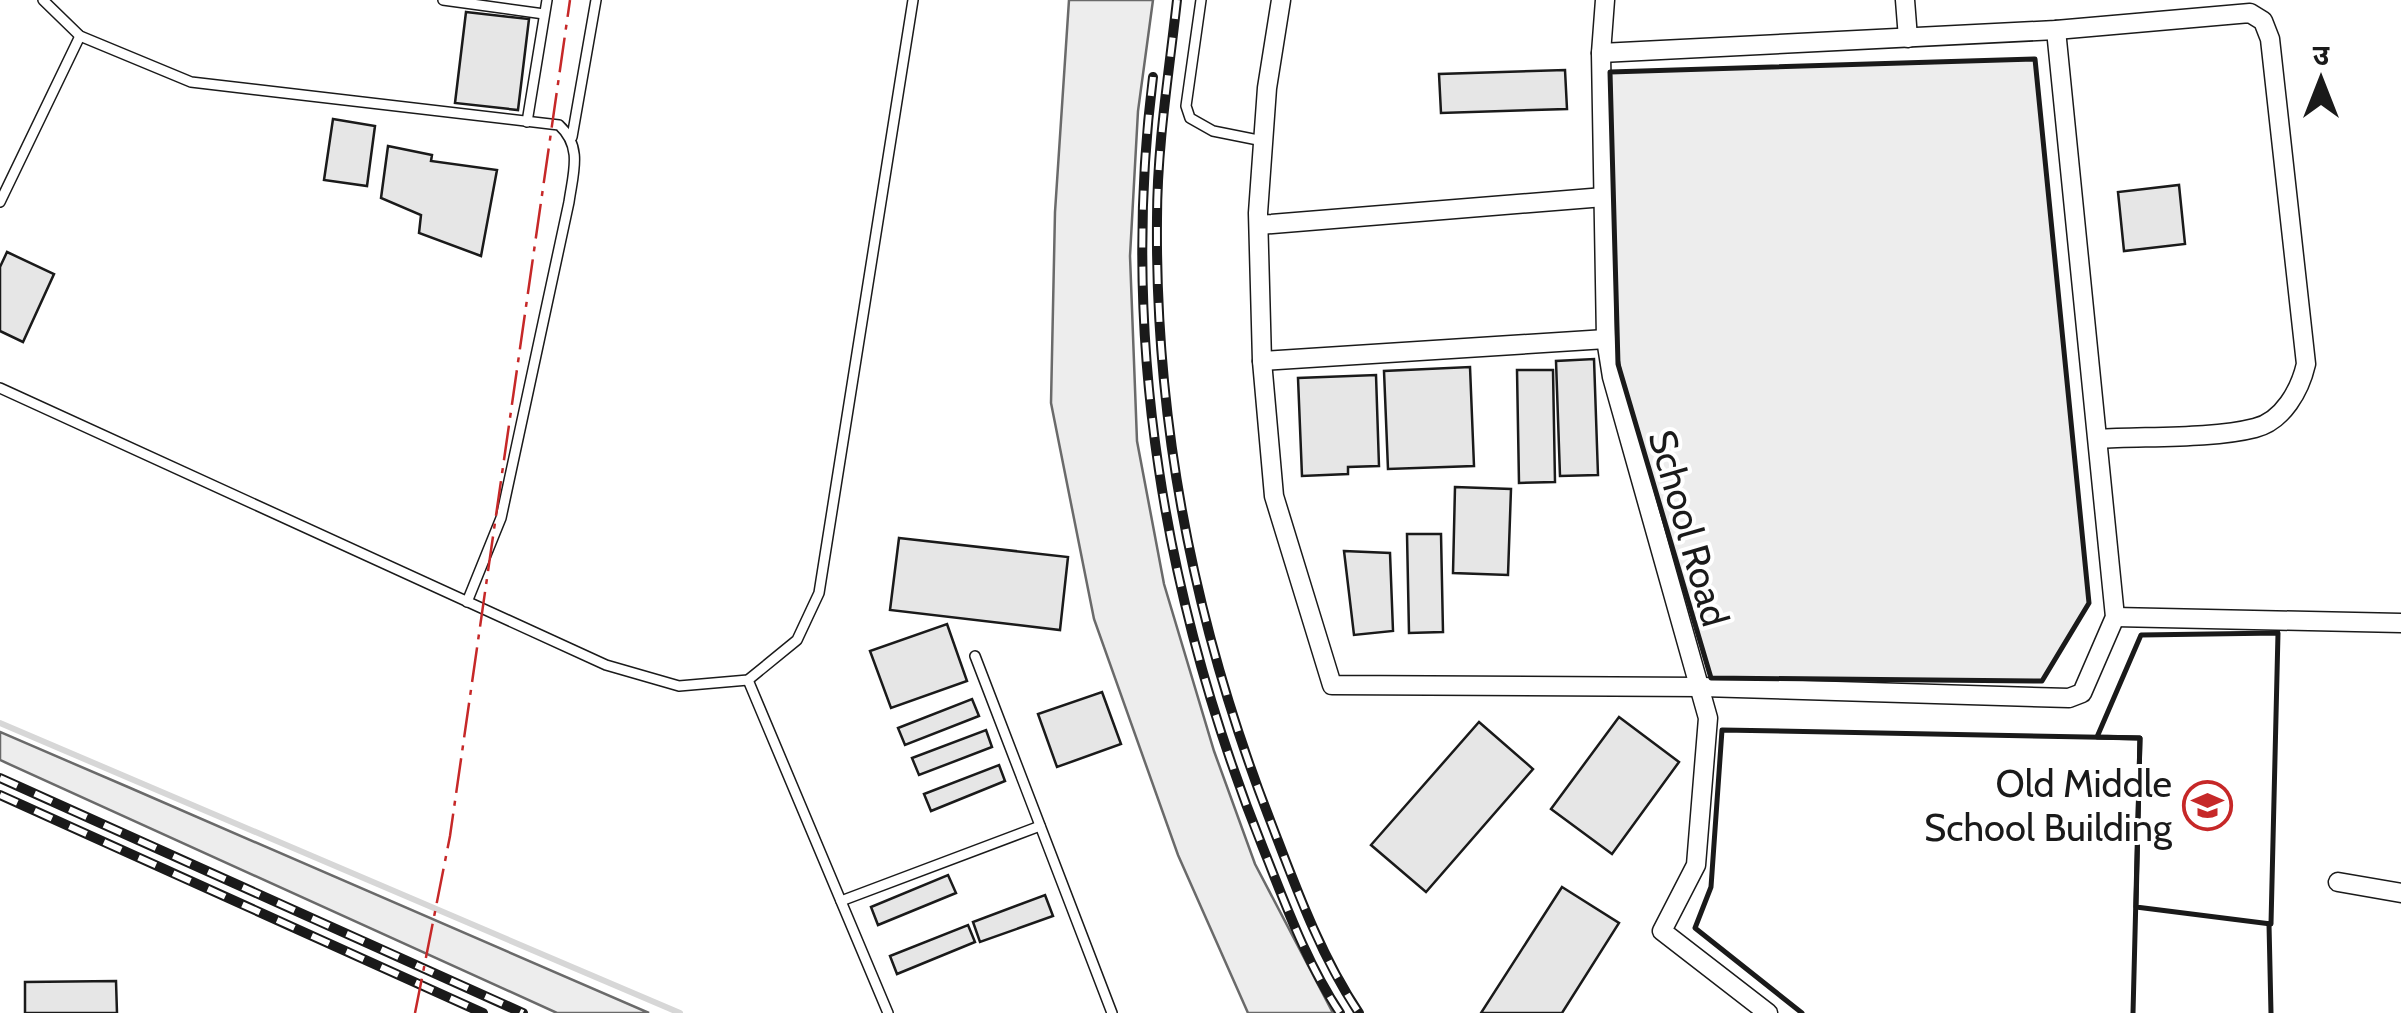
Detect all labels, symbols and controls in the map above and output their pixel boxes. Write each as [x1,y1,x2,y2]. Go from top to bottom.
north arrow [2271,30,2371,130]
text: उ [2313,38,2330,72]
street label: School Road [1639,425,1739,631]
place label: Old Middle School Building [1924,760,2173,851]
school or university icon: Old Middle School Building [2181,779,2233,831]

